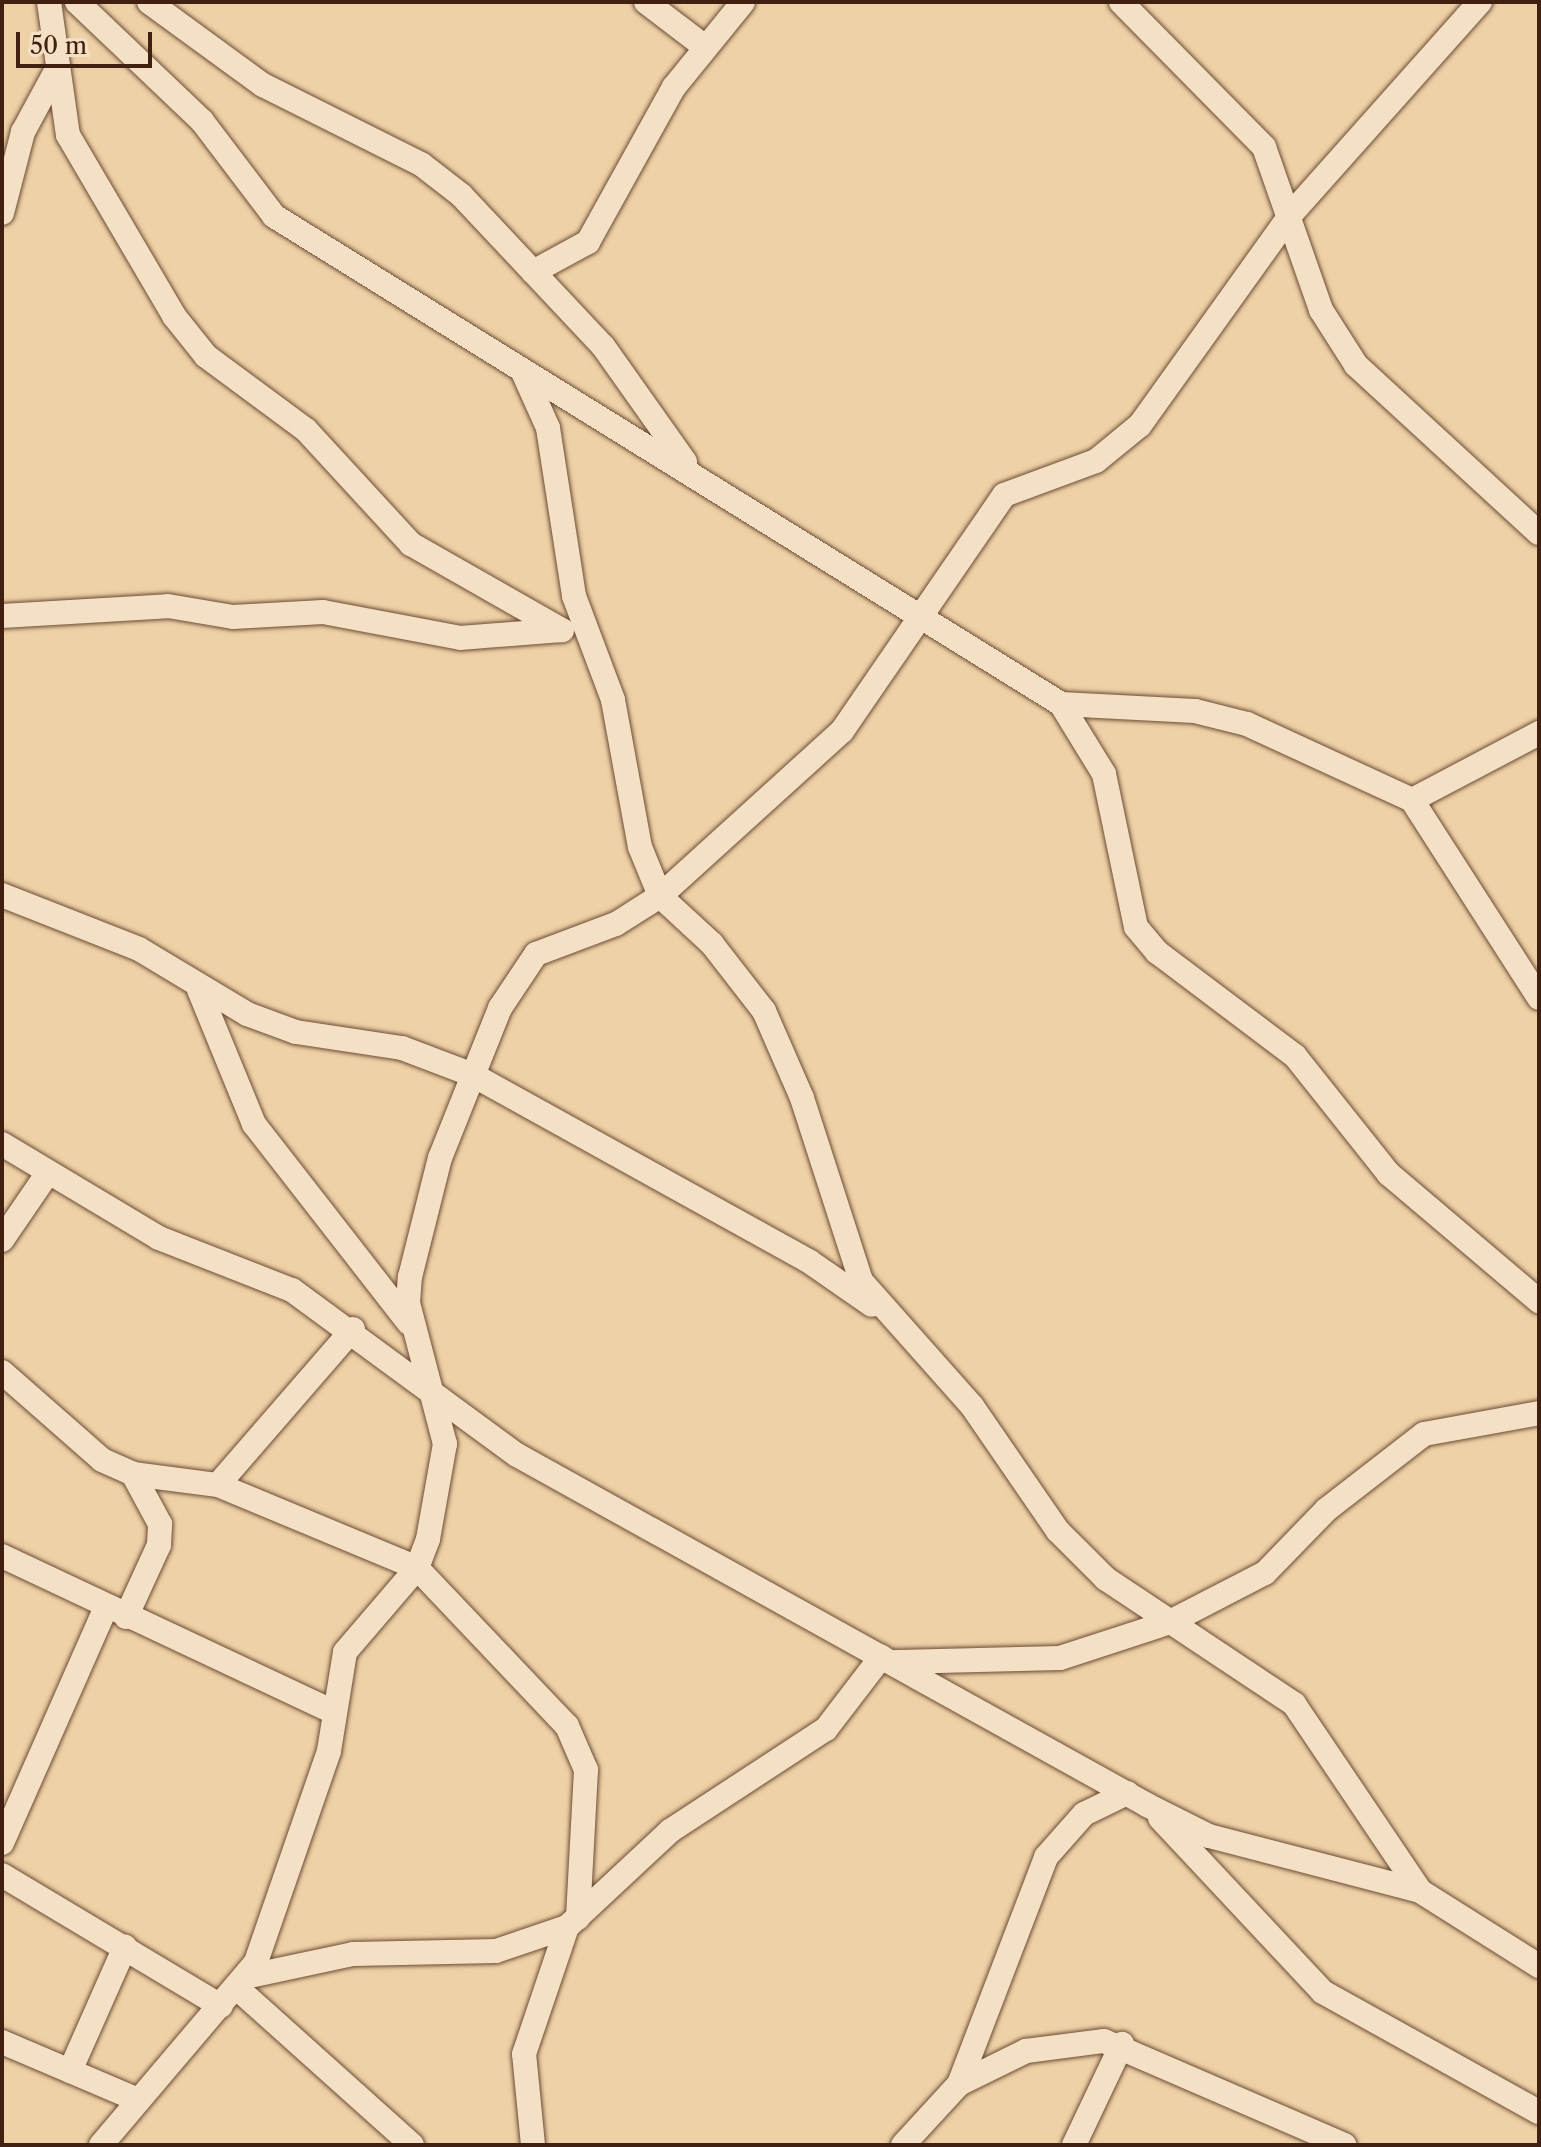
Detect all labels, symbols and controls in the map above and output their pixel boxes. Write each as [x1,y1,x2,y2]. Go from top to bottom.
scale bar [20,16,156,66]
text: 50 m [30,31,87,60]

